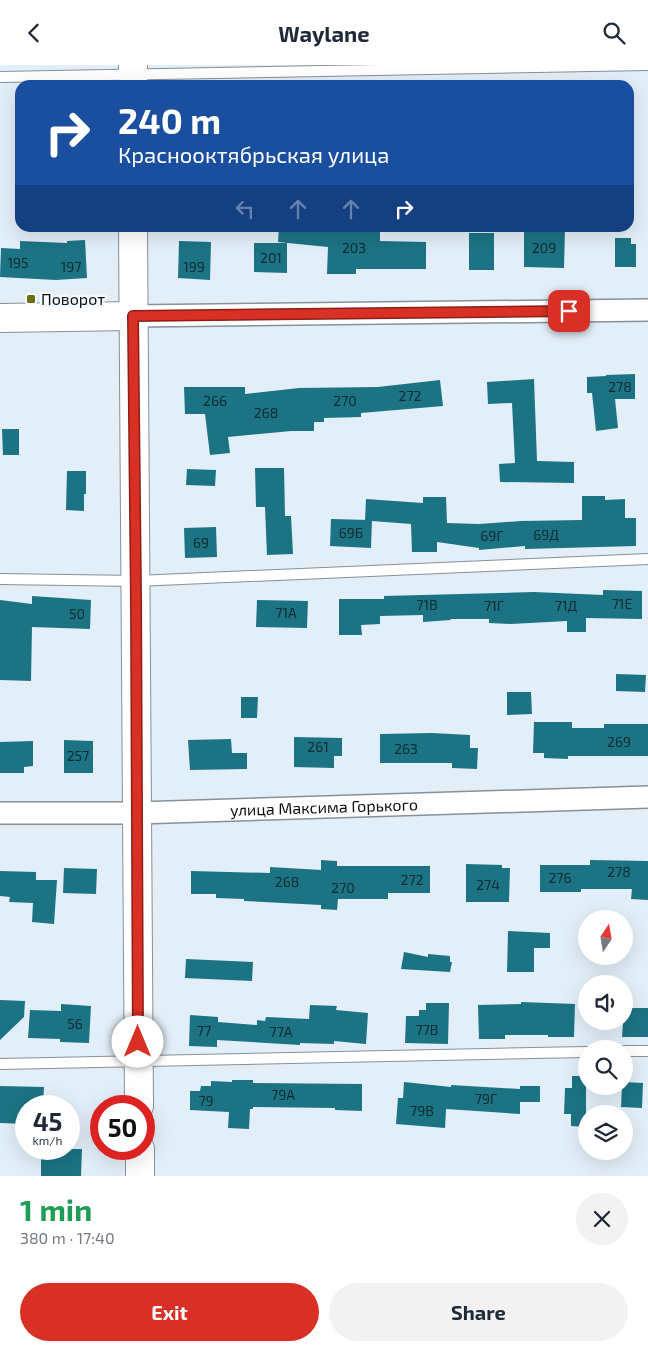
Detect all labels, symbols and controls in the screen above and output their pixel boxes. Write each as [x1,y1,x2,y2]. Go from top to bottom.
icon: back [20,19,48,47]
icon: search [600,19,628,47]
text: Waylane [278,20,370,46]
text: 240 m [118,99,221,141]
icon: right [35,100,100,165]
text: Краснооктябрьская улица [118,141,389,167]
icon: left [231,195,259,223]
icon: ahead [284,195,312,223]
icon: ahead [337,195,365,223]
icon: right [390,195,418,223]
house number: 203 [342,239,366,256]
house number: 209 [532,239,556,256]
house number: 201 [260,249,282,266]
house number: 195 [7,254,29,271]
house number: 197 [61,258,81,275]
house number: 199 [183,258,205,275]
place label: Поворот [41,289,105,308]
pin [548,290,590,332]
marker: Поворот [25,293,37,305]
icon: arrive [555,297,583,325]
house number: 278 [608,378,632,395]
house number: 272 [399,387,422,404]
house number: 266 [203,392,227,409]
house number: 270 [333,392,357,409]
house number: 268 [254,404,278,421]
house number: 69Б [339,524,363,541]
house number: 69Д [533,526,559,543]
house number: 69Г [480,527,504,544]
house number: 69 [193,534,209,551]
house number: 71Е [612,595,632,612]
house number: 71В [416,596,438,613]
house number: 71Г [484,597,504,614]
house number: 71Д [555,597,578,614]
house number: 71А [275,604,297,621]
house number: 50 [69,605,85,622]
house number: 269 [607,733,631,750]
house number: 261 [307,738,329,755]
house number: 263 [394,740,418,757]
house number: 257 [67,747,89,764]
street label: улица Максима Горького [230,794,418,820]
house number: 278 [607,863,631,880]
house number: 276 [548,869,572,886]
house number: 272 [401,871,424,888]
house number: 268 [275,873,299,890]
house number: 274 [476,876,500,893]
house number: 270 [331,879,355,896]
north arrow [578,910,632,965]
map controls [578,910,633,1160]
button: sound [578,975,633,1030]
house number: 56 [67,1015,83,1032]
position arrow [111,1015,163,1067]
house number: 77В [415,1021,439,1038]
house number: 77 [197,1022,211,1039]
house number: 77А [269,1023,293,1040]
button: search [578,1040,633,1095]
house number: 79А [271,1086,295,1103]
house number: 79Г [475,1090,497,1107]
house number: 79 [198,1092,214,1109]
speed limit sign: 50 [90,1095,155,1160]
house number: 79В [410,1102,434,1119]
button: layers [578,1105,633,1160]
text: 45 [33,1106,62,1136]
text: km/h [33,1133,62,1147]
text: 1 min [20,1191,92,1227]
button: close [576,1193,628,1245]
text: 380 m · 17:40 [20,1228,115,1247]
button: Exit [20,1283,319,1341]
button: Share [329,1283,628,1341]

